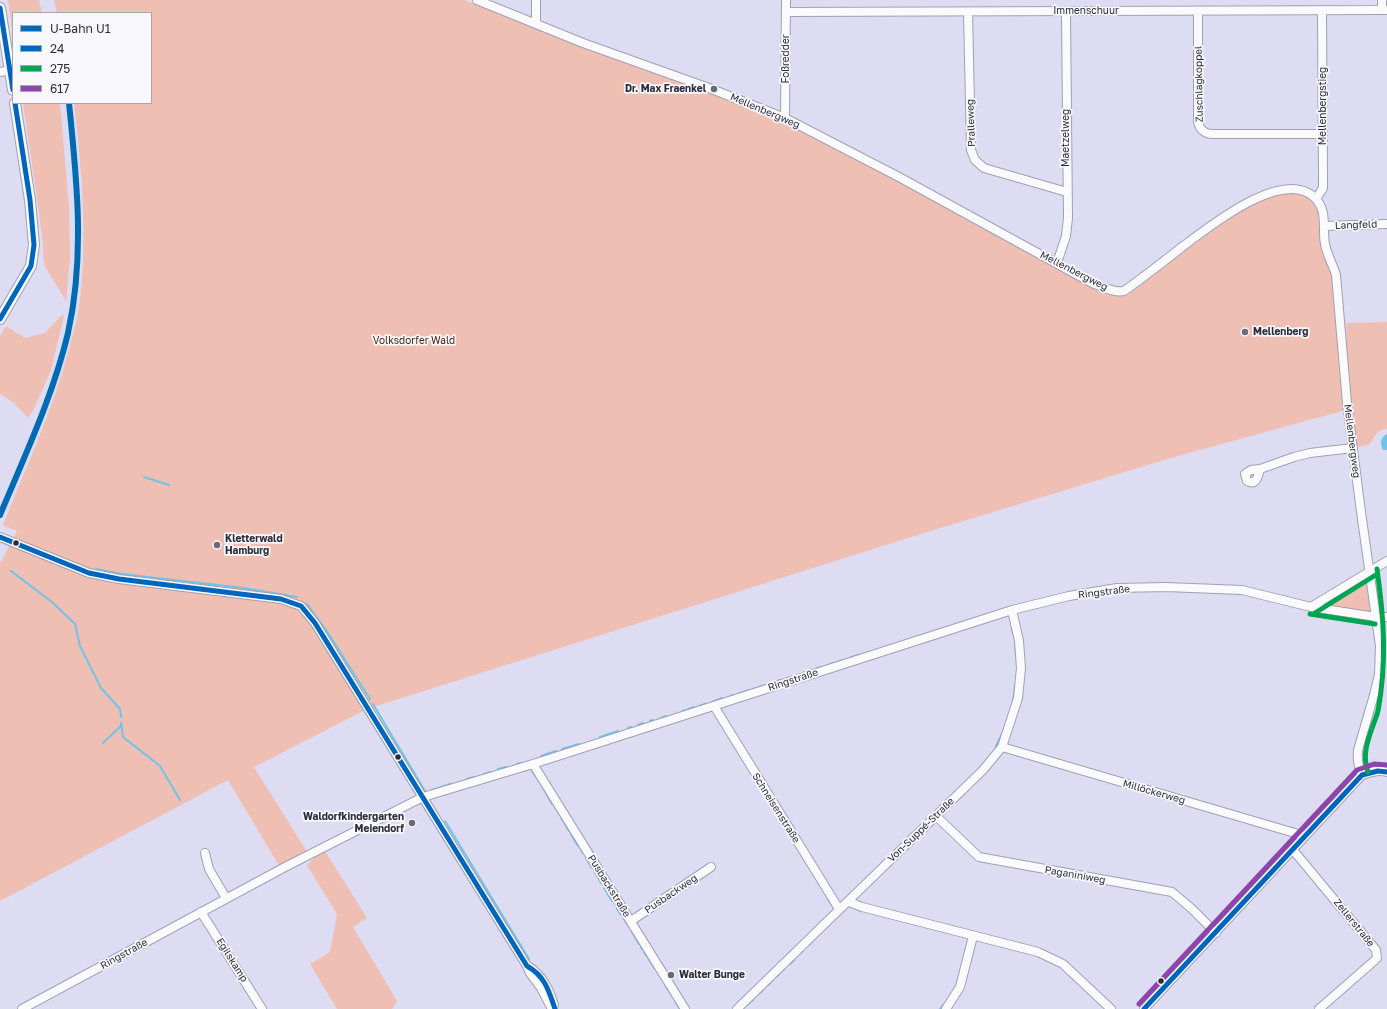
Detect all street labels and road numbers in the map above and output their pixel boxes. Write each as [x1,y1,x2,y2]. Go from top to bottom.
street label: Immenschuur [1053,5,1119,17]
street label: Foßredder [780,34,792,84]
street label: Zuschlagkoppel [1192,46,1206,122]
street label: Mellenbergstieg [1317,67,1329,145]
street label: Mellenbergweg [728,91,802,131]
street label: Pralleweg [964,99,978,147]
street label: Maetzelweg [1060,109,1072,167]
street label: Langfeld [1335,218,1377,232]
street label: Mellenbergweg [1038,249,1110,293]
street label: Mellenbergweg [1342,403,1362,479]
street label: Ringstraße [1077,583,1131,601]
street label: Ringstraße [766,666,820,694]
street label: Schneisenstraße [750,771,802,845]
street label: Millöckerweg [1121,777,1187,807]
street label: Von-Suppé-Straße [885,795,957,865]
street label: Pusbackstraße [585,853,633,919]
street label: Paganiniweg [1044,864,1106,886]
street label: Pusbackweg [642,872,700,916]
street label: Zellerstraße [1331,897,1377,949]
street label: Ringstraße [98,936,150,972]
street label: Egilskamp [214,936,250,984]

